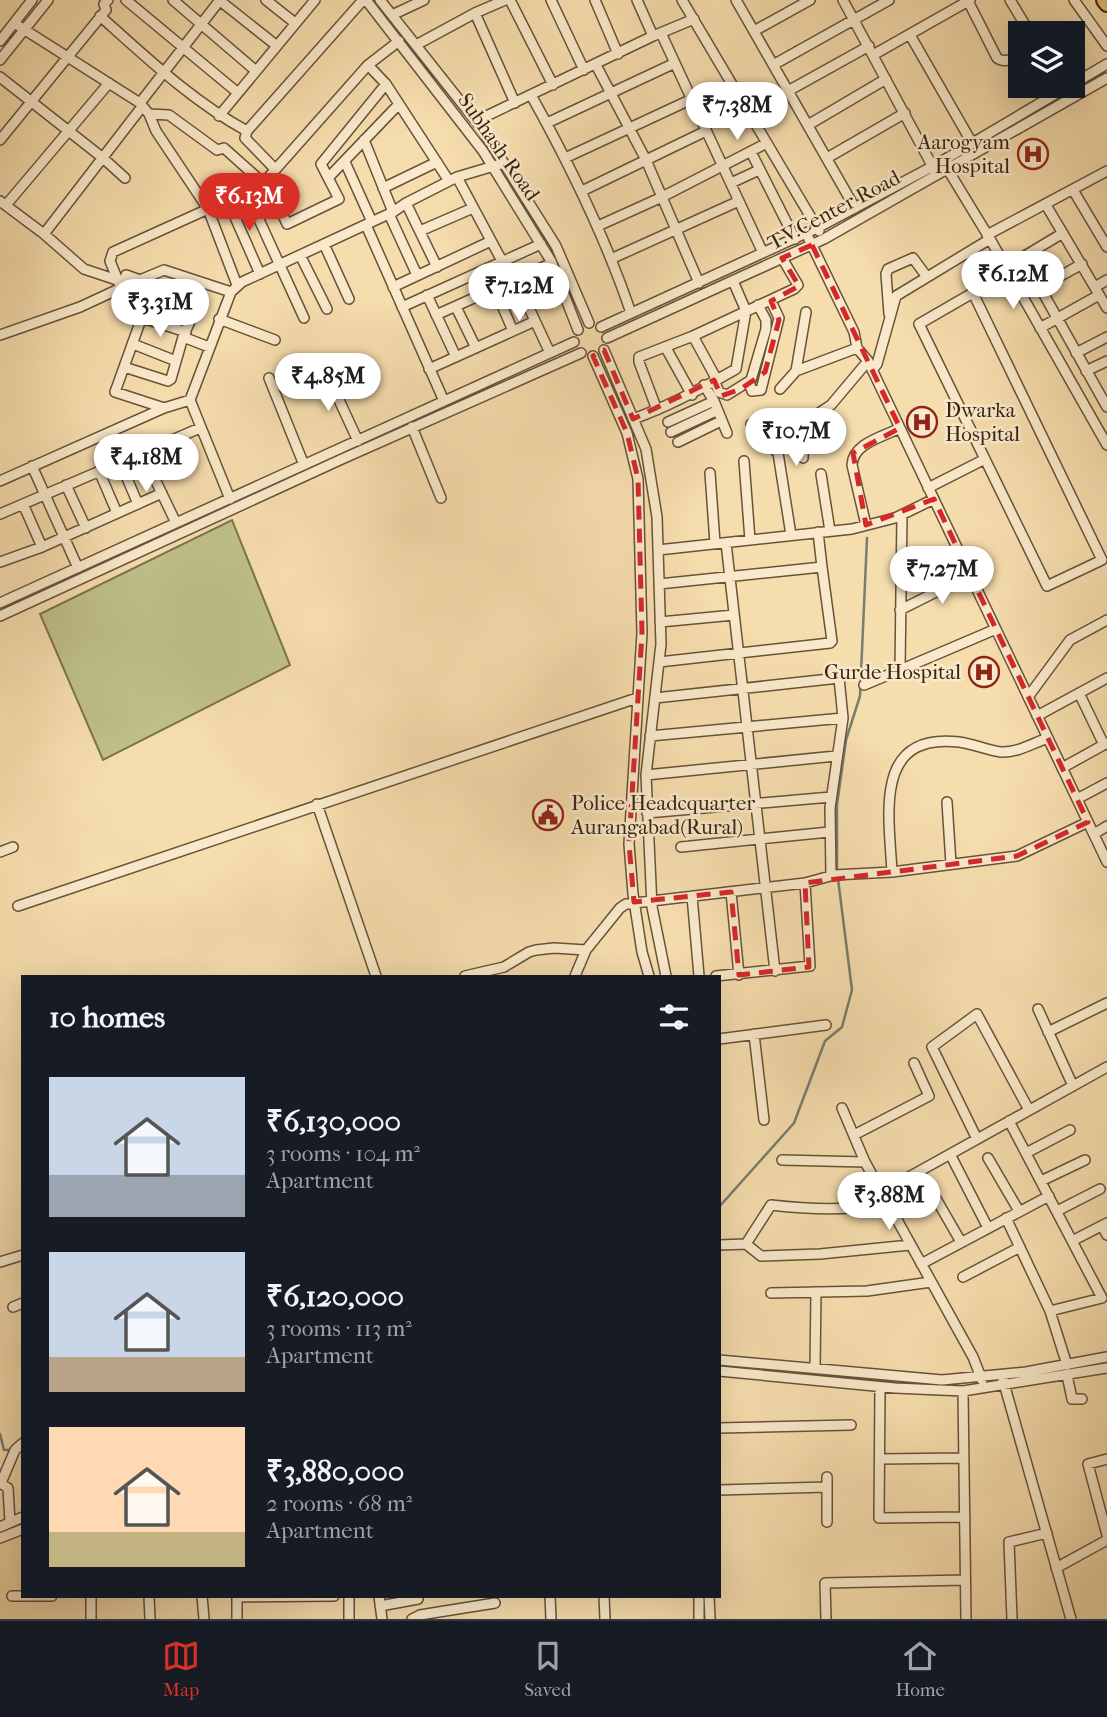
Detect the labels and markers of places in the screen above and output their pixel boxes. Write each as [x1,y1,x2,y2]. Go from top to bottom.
pin: ₹7.38M [680,82,794,142]
place label: Aarogyam Hospital [917,130,1011,178]
hospital icon: Aarogyam Hospital [1016,137,1050,171]
pin: ₹6.13M [192,174,306,233]
pin: ₹6.12M [956,252,1070,311]
pin: ₹7.12M [462,264,576,323]
pin: ₹3.31M [103,280,217,339]
pin: ₹4.85M [271,354,385,413]
place label: Dwarka Hospital [945,398,1020,446]
hospital icon: Dwarka Hospital [905,405,939,439]
pin: ₹10.7M [739,408,853,468]
pin: ₹4.18M [89,434,203,494]
pin: ₹7.27M [885,546,999,606]
hospital icon: Gurde Hospital [967,655,1001,689]
place label: Gurde Hospital [824,660,961,684]
place label: Police Headcquarter Aurangabad(Rural) [570,791,755,839]
public building icon: Police Headcquarter Aurangabad(Rural) [531,798,565,832]
pin: ₹3.88M [832,1172,946,1232]

